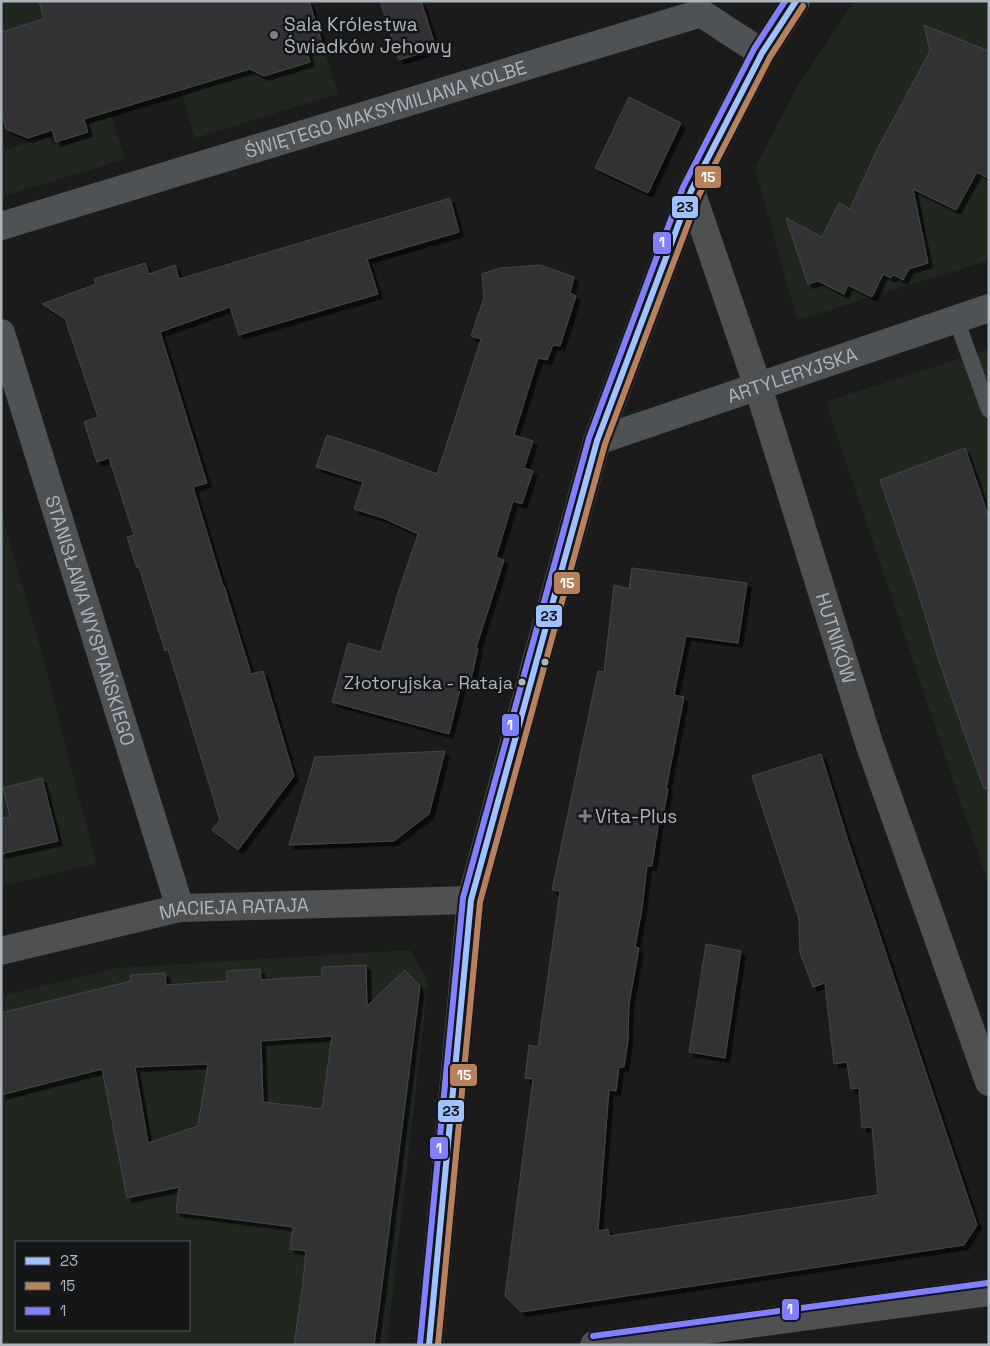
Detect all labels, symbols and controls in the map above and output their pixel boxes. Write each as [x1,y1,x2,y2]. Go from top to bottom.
place label: Sala Królestwa Świadków Jehowy [284,12,452,59]
marker: Sala Królestwa Świadków Jehowy [268,29,280,41]
street label: ŚWIĘTEGO MAKSYMILIANA KOLBE [242,54,529,164]
line badge: 15 [694,165,722,189]
text: 15 [701,168,715,186]
line badge: 23 [671,195,699,219]
text: 23 [677,198,693,216]
line badge: 1 [652,231,672,255]
text: 1 [659,233,665,251]
street label: ARTYLERYJSKA [724,341,860,408]
street label: STANISŁAWA WYSPIAŃSKIEGO [40,492,141,749]
line badge: 15 [553,571,581,595]
text: 15 [560,574,574,592]
street label: HUTNIKÓW [810,589,862,686]
line badge: 23 [535,604,563,628]
text: 23 [541,607,557,625]
unlabelled marker [540,657,550,667]
place label: Złotoryjska - Rataja [344,671,513,694]
marker: Złotoryjska - Rataja [517,677,527,687]
line badge: 1 [501,713,520,737]
text: 1 [507,716,513,734]
place label: Vita-Plus [595,804,677,829]
marker: Vita-Plus [579,810,591,822]
street label: MACIEJA RATAJA [157,892,309,925]
line badge: 15 [449,1063,478,1087]
text: 15 [457,1066,471,1084]
line badge: 23 [437,1099,465,1123]
text: 23 [443,1102,459,1120]
line badge: 1 [429,1136,449,1160]
text: 1 [436,1139,442,1157]
legend [15,1241,190,1331]
text: 23 [60,1251,78,1270]
text: 15 [60,1276,75,1295]
line badge: 1 [781,1298,800,1321]
text: 1 [787,1300,793,1318]
text: 1 [60,1301,66,1320]

